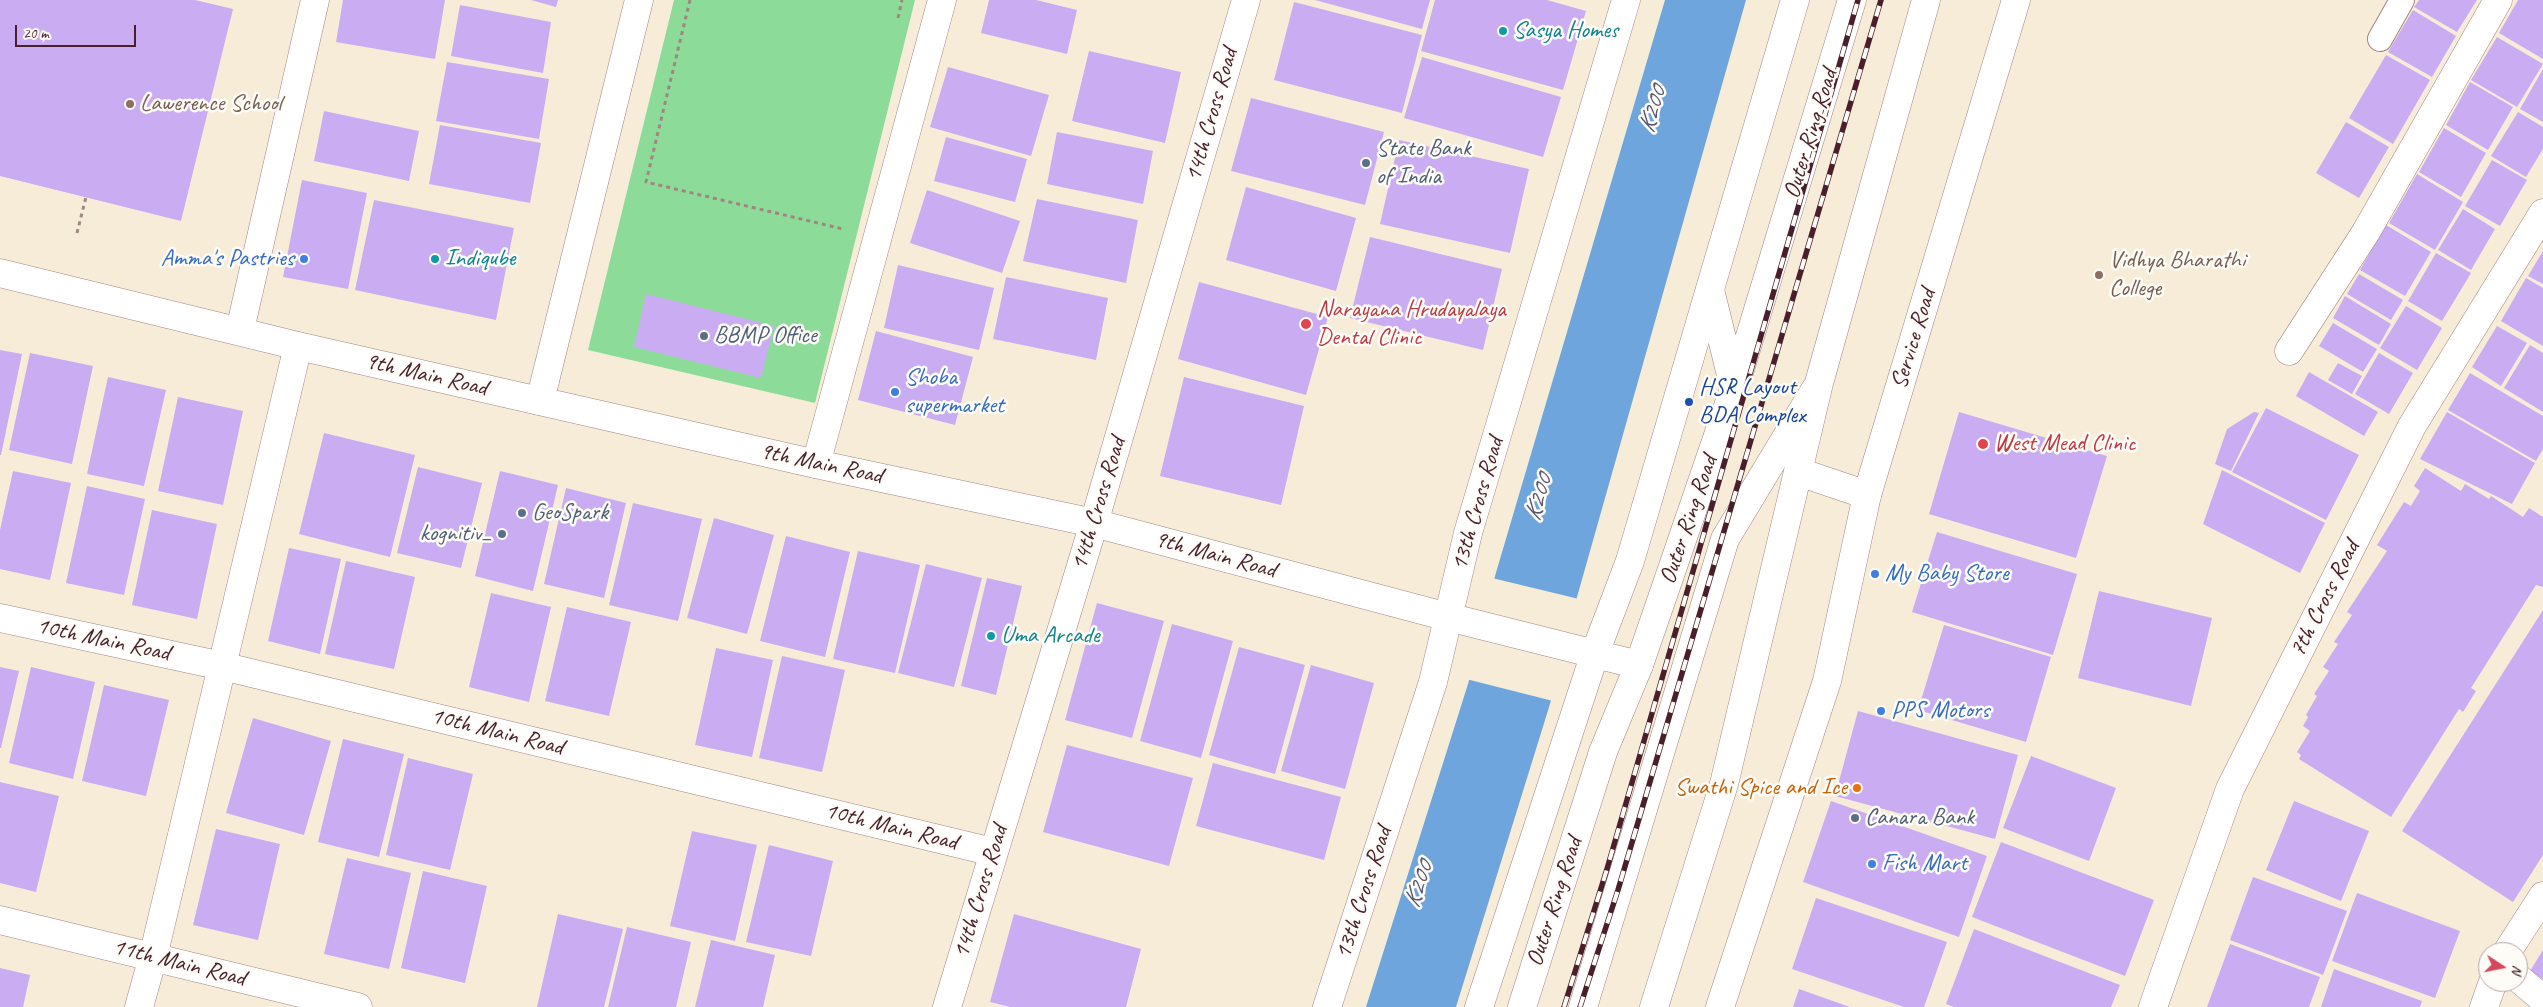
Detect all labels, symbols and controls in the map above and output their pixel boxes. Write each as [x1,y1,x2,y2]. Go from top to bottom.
scale bar [18,15,139,47]
place label: Sasya Homes [1513,17,1618,45]
text: 20 m [23,24,49,43]
marker: Sasya Homes [1497,25,1509,37]
street label: 14th Cross Road [1179,45,1245,185]
street label: Outer Ring Road [1778,66,1844,202]
water label: K200 [1632,84,1674,136]
place label: Lawerence School [140,90,282,118]
marker: Lawerence School [124,98,136,110]
place label: State Bank of India [1376,135,1471,191]
marker: State Bank of India [1360,157,1372,169]
place label: Amma's Pastries [161,245,294,273]
place label: Indiqube [445,245,515,273]
place label: Vidhya Bharathi College [2109,247,2245,303]
marker: Amma's Pastries [298,253,310,265]
marker: Indiqube [429,253,441,265]
marker: Vidhya Bharathi College [2093,269,2105,281]
street label: Service Road [1885,286,1943,392]
place label: Narayana Hrudayalaya Dental Clinic [1317,296,1506,352]
marker: Narayana Hrudayalaya Dental Clinic [1299,317,1313,331]
place label: BBMP Office [714,322,817,350]
marker: BBMP Office [698,330,710,342]
street label: 9th Main Road [362,347,490,403]
place label: Shoba supermarket [905,364,1004,420]
place label: HSR Layout BDA Complex [1699,374,1805,430]
marker: Shoba supermarket [889,386,901,398]
marker: HSR Layout BDA Complex [1683,396,1695,408]
place label: West Mead Clinic [1994,430,2135,458]
street label: 14th Cross Road [1065,434,1133,574]
street label: 13th Cross Road [1445,434,1511,574]
street label: 9th Main Road [757,437,885,491]
marker: West Mead Clinic [1976,437,1990,451]
street label: Outer Ring Road [1654,452,1724,588]
water label: K200 [1518,472,1560,524]
place label: GeoSpark [532,499,608,527]
marker: GeoSpark [516,507,528,519]
place label: kognitiv_ [420,520,492,548]
street label: 9th Main Road [1151,525,1279,585]
marker: kognitiv_ [496,528,508,540]
street label: 7th Cross Road [2284,536,2366,662]
place label: My Baby Store [1885,560,2008,588]
marker: My Baby Store [1869,568,1881,580]
street label: 10th Main Road [34,612,172,668]
place label: Uma Arcade [1001,622,1100,650]
marker: Uma Arcade [985,630,997,642]
place label: PPS Motors [1891,697,1989,725]
street label: 10th Main Road [428,702,566,762]
marker: PPS Motors [1875,705,1887,717]
place label: Swathi Spice and Ice [1675,774,1847,802]
marker: Swathi Spice and Ice [1851,782,1863,794]
street label: 10th Main Road [822,797,960,857]
place label: Canara Bank [1865,804,1974,832]
marker: Canara Bank [1849,812,1861,824]
street label: 14th Cross Road [947,822,1015,962]
street label: 13th Cross Road [1329,823,1399,963]
street label: Outer Ring Road [1521,834,1589,970]
place label: Fish Mart [1882,850,1967,878]
water label: K200 [1398,858,1440,912]
marker: Fish Mart [1866,858,1878,870]
street label: 11th Main Road [110,933,248,993]
north arrow [2478,942,2528,992]
text: N [2508,964,2526,976]

